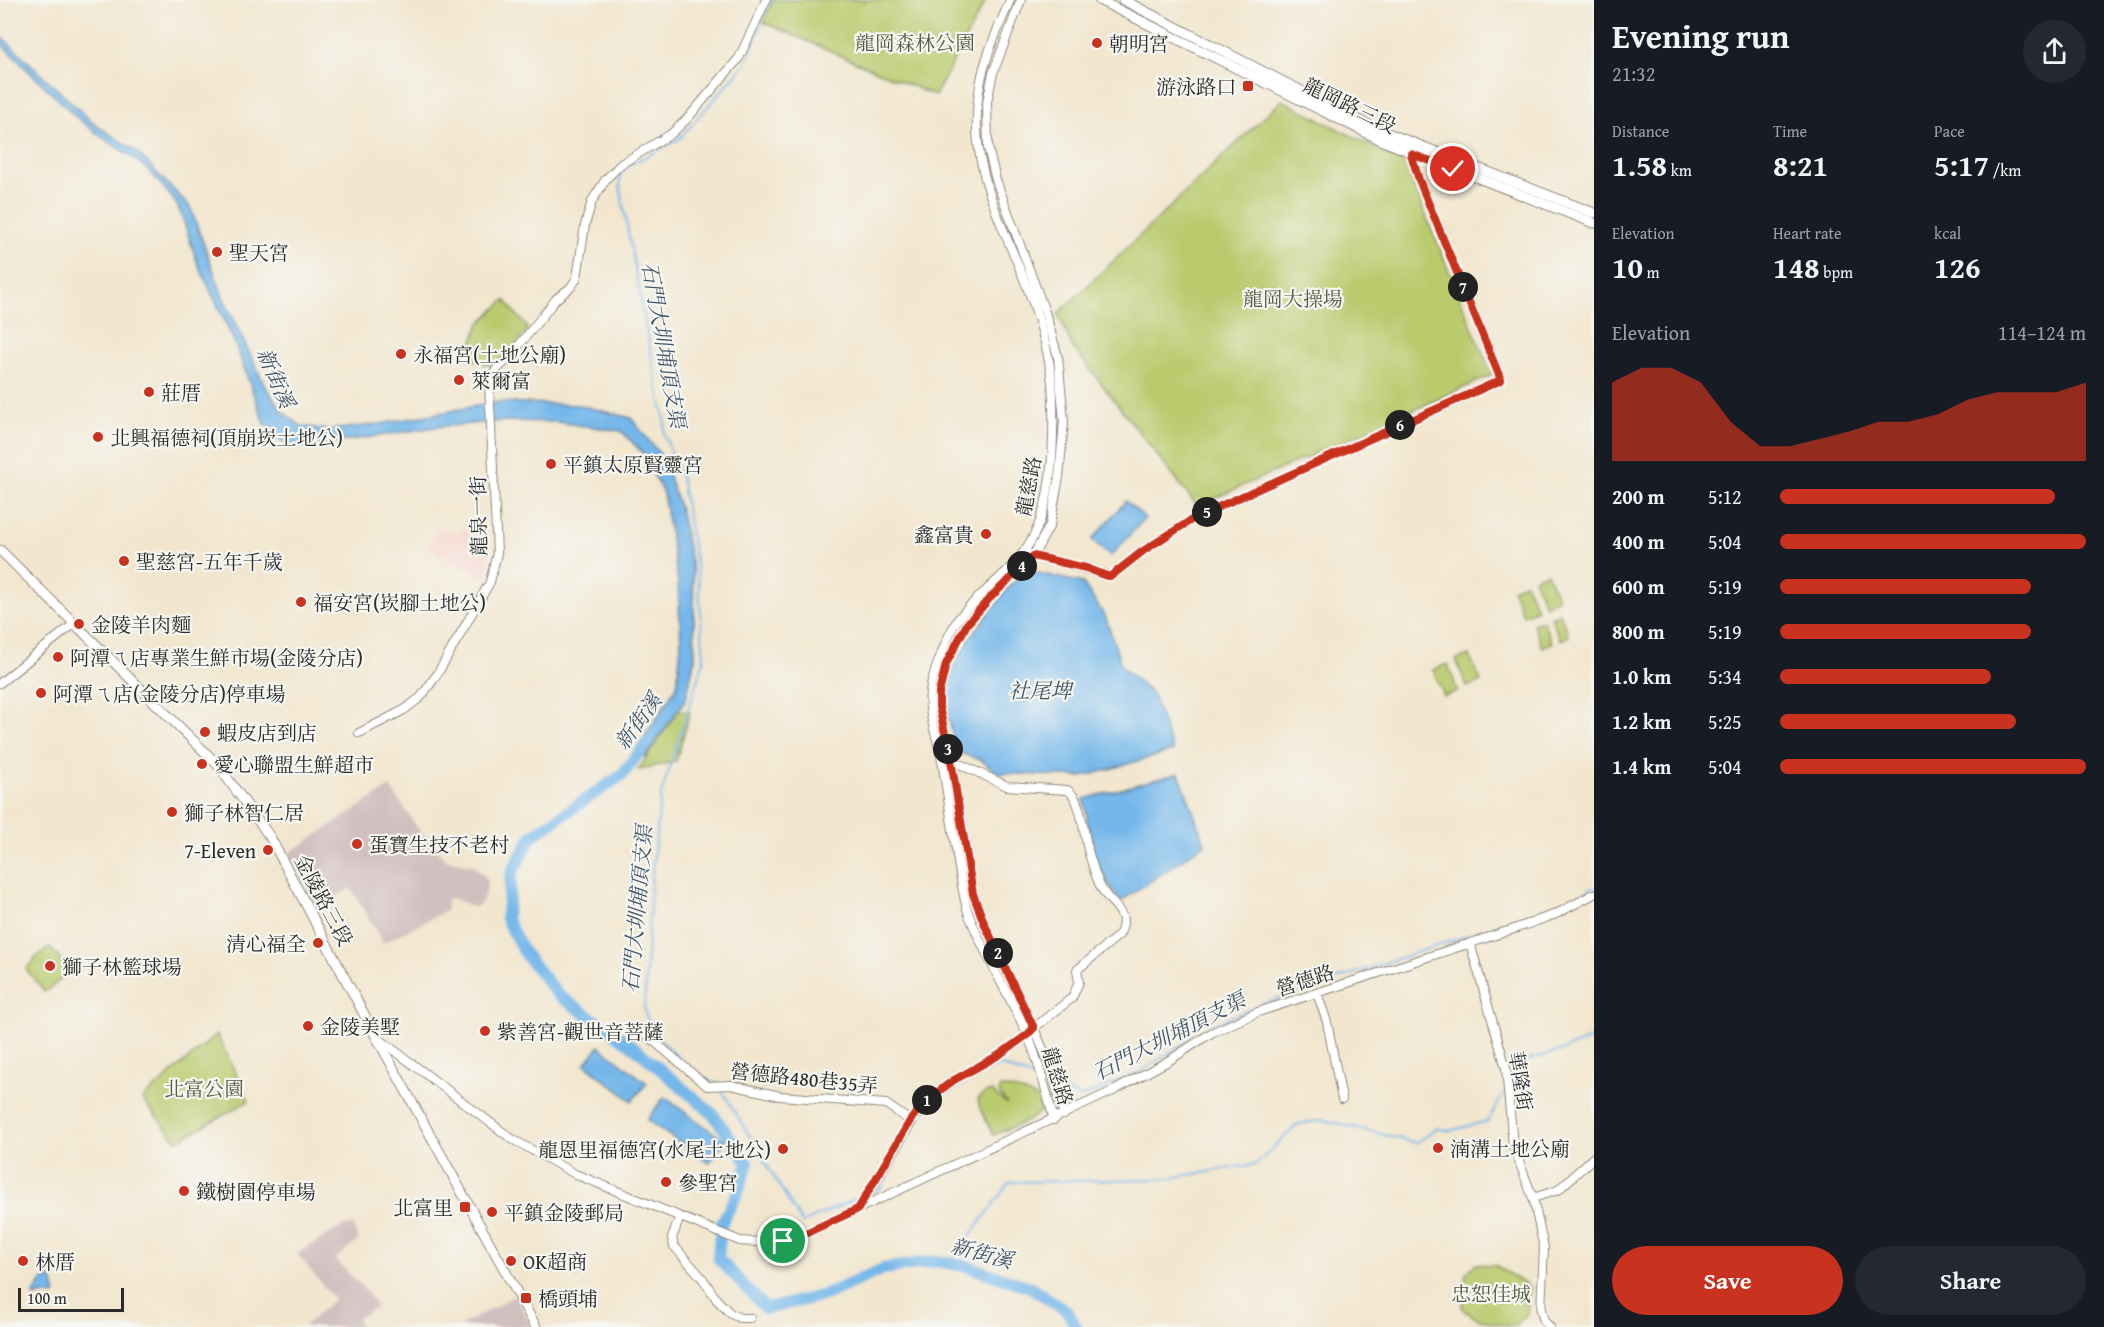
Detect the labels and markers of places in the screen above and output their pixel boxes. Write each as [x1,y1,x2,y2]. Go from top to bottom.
place label: 朝明宮 [1109,29,1169,58]
marker: 朝明宮 [1090,36,1104,50]
place label: 游泳路口 [1156,72,1236,101]
marker: 游泳路口 [1241,79,1255,93]
pin [1427,143,1478,194]
place label: 聖天宮 [229,238,289,267]
marker: 聖天宮 [210,245,224,259]
pin: 7 [1448,272,1478,302]
place label: 永福宮(土地公廟) [413,340,566,369]
marker: 永福宮(土地公廟) [394,347,408,361]
place label: 萊爾富 [471,366,531,395]
marker: 萊爾富 [452,373,466,387]
place label: 莊厝 [161,378,201,407]
marker: 莊厝 [142,385,156,399]
pin: 6 [1385,410,1415,440]
place label: 北興福德祠(頂崩崁土地公) [110,423,343,452]
marker: 北興福德祠(頂崩崁土地公) [91,430,105,444]
place label: 平鎮太原賢靈宮 [563,450,703,479]
marker: 平鎮太原賢靈宮 [544,457,558,471]
pin: 5 [1192,497,1222,527]
place label: 鑫富貴 [914,520,974,549]
marker: 鑫富貴 [979,527,993,541]
place label: 聖慈宮-五年千歲 [136,547,283,576]
pin: 4 [1007,551,1037,581]
marker: 聖慈宮-五年千歲 [117,554,131,568]
place label: 福安宮(崁腳土地公) [313,588,486,617]
marker: 福安宮(崁腳土地公) [294,595,308,609]
place label: 金陵羊肉麵 [91,610,191,639]
marker: 金陵羊肉麵 [72,617,86,631]
place label: 阿潭ㄟ店專業生鮮市場(金陵分店) [70,643,363,672]
marker: 阿潭ㄟ店專業生鮮市場(金陵分店) [51,650,65,664]
place label: 阿潭ㄟ店(金陵分店)停車場 [53,679,286,708]
marker: 阿潭ㄟ店(金陵分店)停車場 [34,686,48,700]
place label: 蝦皮店到店 [217,718,317,747]
marker: 蝦皮店到店 [198,725,212,739]
pin: 3 [933,734,963,764]
place label: 愛心聯盟生鮮超市 [214,750,374,779]
marker: 愛心聯盟生鮮超市 [195,757,209,771]
place label: 獅子林智仁居 [184,798,304,827]
marker: 獅子林智仁居 [165,805,179,819]
place label: 蛋寶生技不老村 [369,830,509,859]
place label: 7-Eleven [184,836,256,865]
marker: 蛋寶生技不老村 [350,837,364,851]
marker: 7-Eleven [261,843,275,857]
place label: 清心福全 [226,929,306,958]
marker: 清心福全 [311,936,325,950]
pin: 2 [983,938,1013,968]
place label: 獅子林籃球場 [62,952,182,981]
marker: 獅子林籃球場 [43,959,57,973]
place label: 金陵美墅 [320,1012,400,1041]
place label: 紫善宮-觀世音菩薩 [497,1017,664,1046]
marker: 金陵美墅 [301,1019,315,1033]
marker: 紫善宮-觀世音菩薩 [478,1024,492,1038]
pin: 1 [912,1085,942,1115]
place label: 湳溝土地公廟 [1450,1134,1570,1163]
place label: 龍恩里福德宮(水尾土地公) [538,1135,771,1164]
marker: 湳溝土地公廟 [1431,1141,1445,1155]
marker: 龍恩里福德宮(水尾土地公) [776,1142,790,1156]
place label: 參聖宮 [678,1168,738,1197]
marker: 參聖宮 [659,1175,673,1189]
place label: 鐵樹園停車場 [196,1177,316,1206]
marker: 鐵樹園停車場 [177,1184,191,1198]
place label: 北富里 [393,1193,453,1222]
place label: 平鎮金陵郵局 [504,1198,624,1227]
marker: 北富里 [458,1200,472,1214]
marker: 平鎮金陵郵局 [485,1205,499,1219]
pin [757,1215,808,1266]
place label: 林厝 [35,1247,75,1276]
place label: OK超商 [523,1247,587,1276]
marker: 林厝 [16,1254,30,1268]
marker: OK超商 [504,1254,518,1268]
place label: 橋頭埔 [538,1284,598,1313]
marker: 橋頭埔 [519,1291,533,1305]

